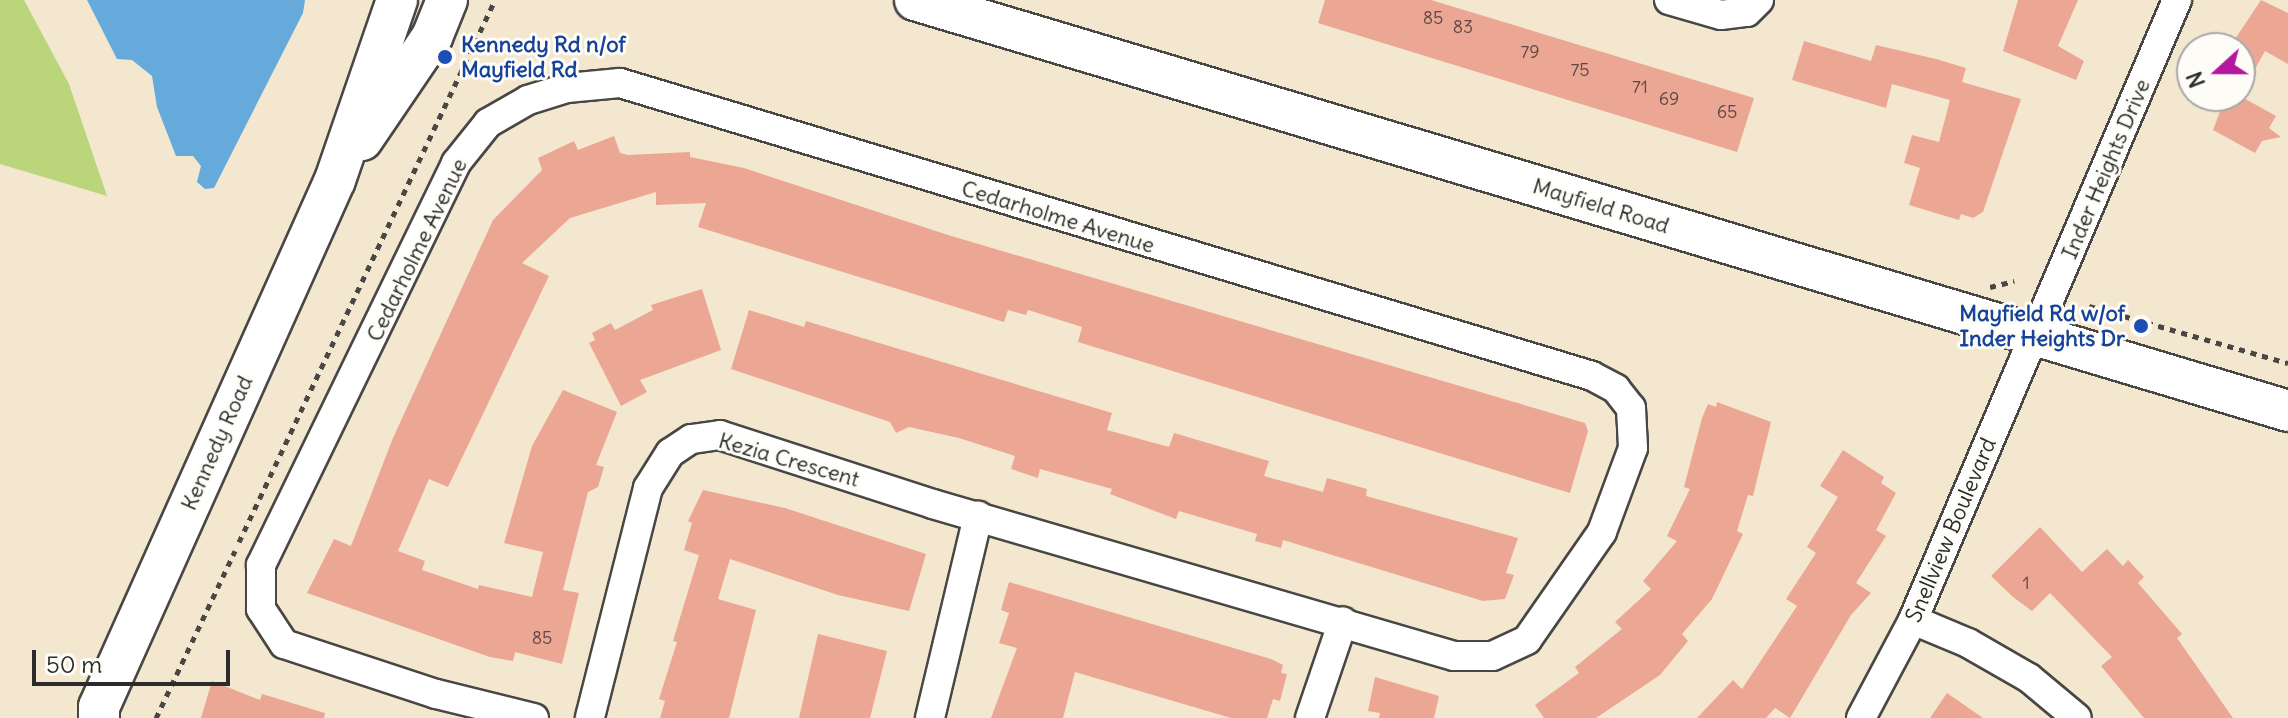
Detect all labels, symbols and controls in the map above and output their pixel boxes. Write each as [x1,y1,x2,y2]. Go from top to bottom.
house number: 85 [1423,7,1443,29]
house number: 83 [1453,16,1473,38]
place label: Kennedy Rd n/of Mayfield Rd [461,31,626,82]
north arrow [2176,32,2256,112]
house number: 79 [1520,41,1540,63]
marker: Kennedy Rd n/of Mayfield Rd [436,48,454,66]
house number: 75 [1570,59,1590,81]
text: N [2180,68,2211,92]
street label: Inder Heights Drive [2056,75,2156,263]
house number: 71 [1632,76,1648,98]
house number: 69 [1659,88,1679,110]
house number: 65 [1717,101,1737,123]
street label: Cedarholme Avenue [361,154,473,346]
street label: Mayfield Road [1530,173,1672,239]
street label: Cedarholme Avenue [958,175,1158,259]
place label: Mayfield Rd w/of Inder Heights Dr [1959,300,2125,352]
marker: Mayfield Rd w/of Inder Heights Dr [2132,317,2150,335]
street label: Kennedy Road [176,372,258,514]
street label: Kezia Crescent [716,427,862,493]
street label: Snellview Boulevard [1900,434,2002,626]
house number: 1 [2022,572,2030,594]
house number: 85 [532,627,552,649]
scale bar [36,634,234,684]
text: 50 m [46,649,102,679]

